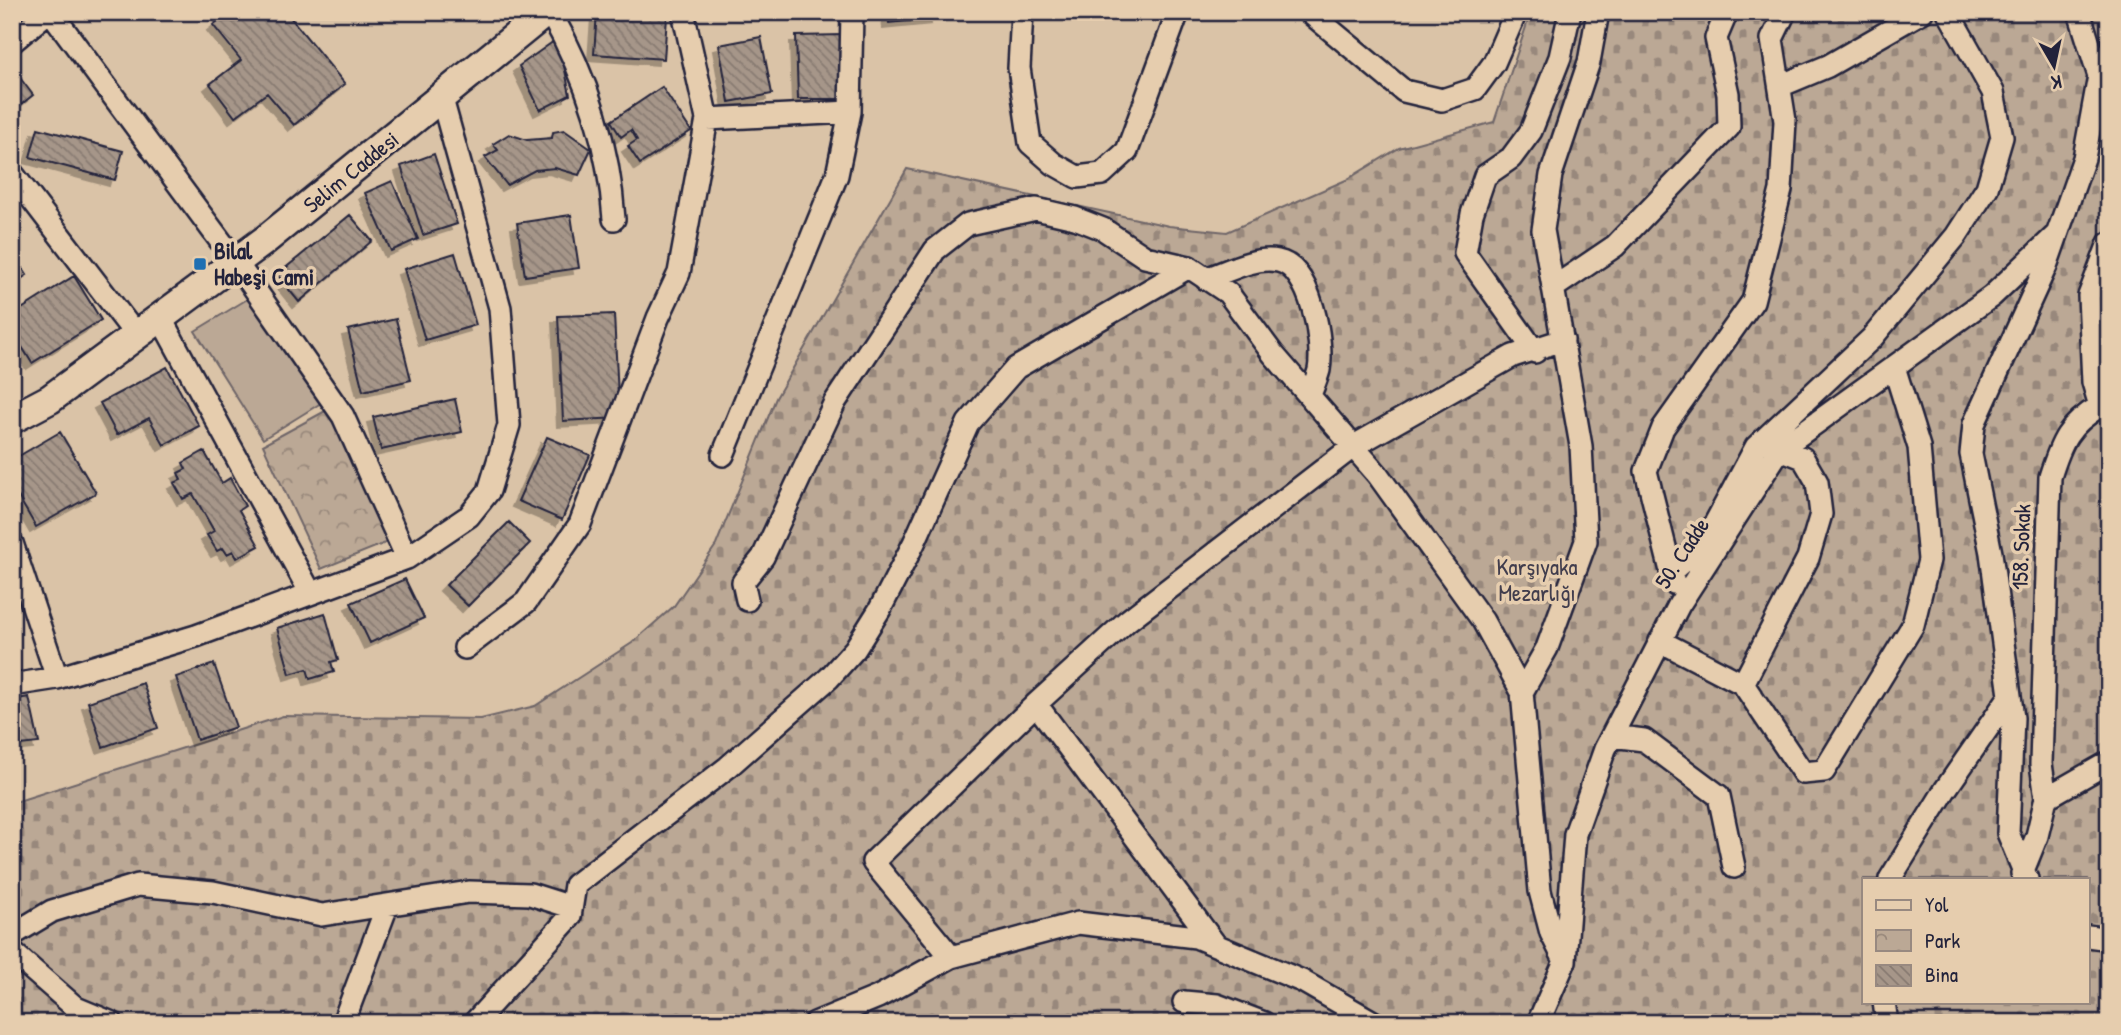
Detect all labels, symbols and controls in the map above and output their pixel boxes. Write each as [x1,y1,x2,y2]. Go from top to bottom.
north arrow [2020,32,2090,102]
text: K [2050,69,2064,96]
street label: Selim Caddesi [296,123,405,220]
place label: Bilal Habeşi Cami [214,235,314,292]
marker: Bilal Habeşi Cami [192,256,208,272]
street label: 158. Sokak [2004,503,2038,591]
street label: 50. Cadde [1647,511,1716,594]
park label: Karşıyaka Mezarlığı [1496,551,1578,608]
legend [1862,878,2090,1004]
text: Yol [1925,890,1949,919]
text: Park [1925,926,1960,955]
text: Bina [1925,960,1958,989]

